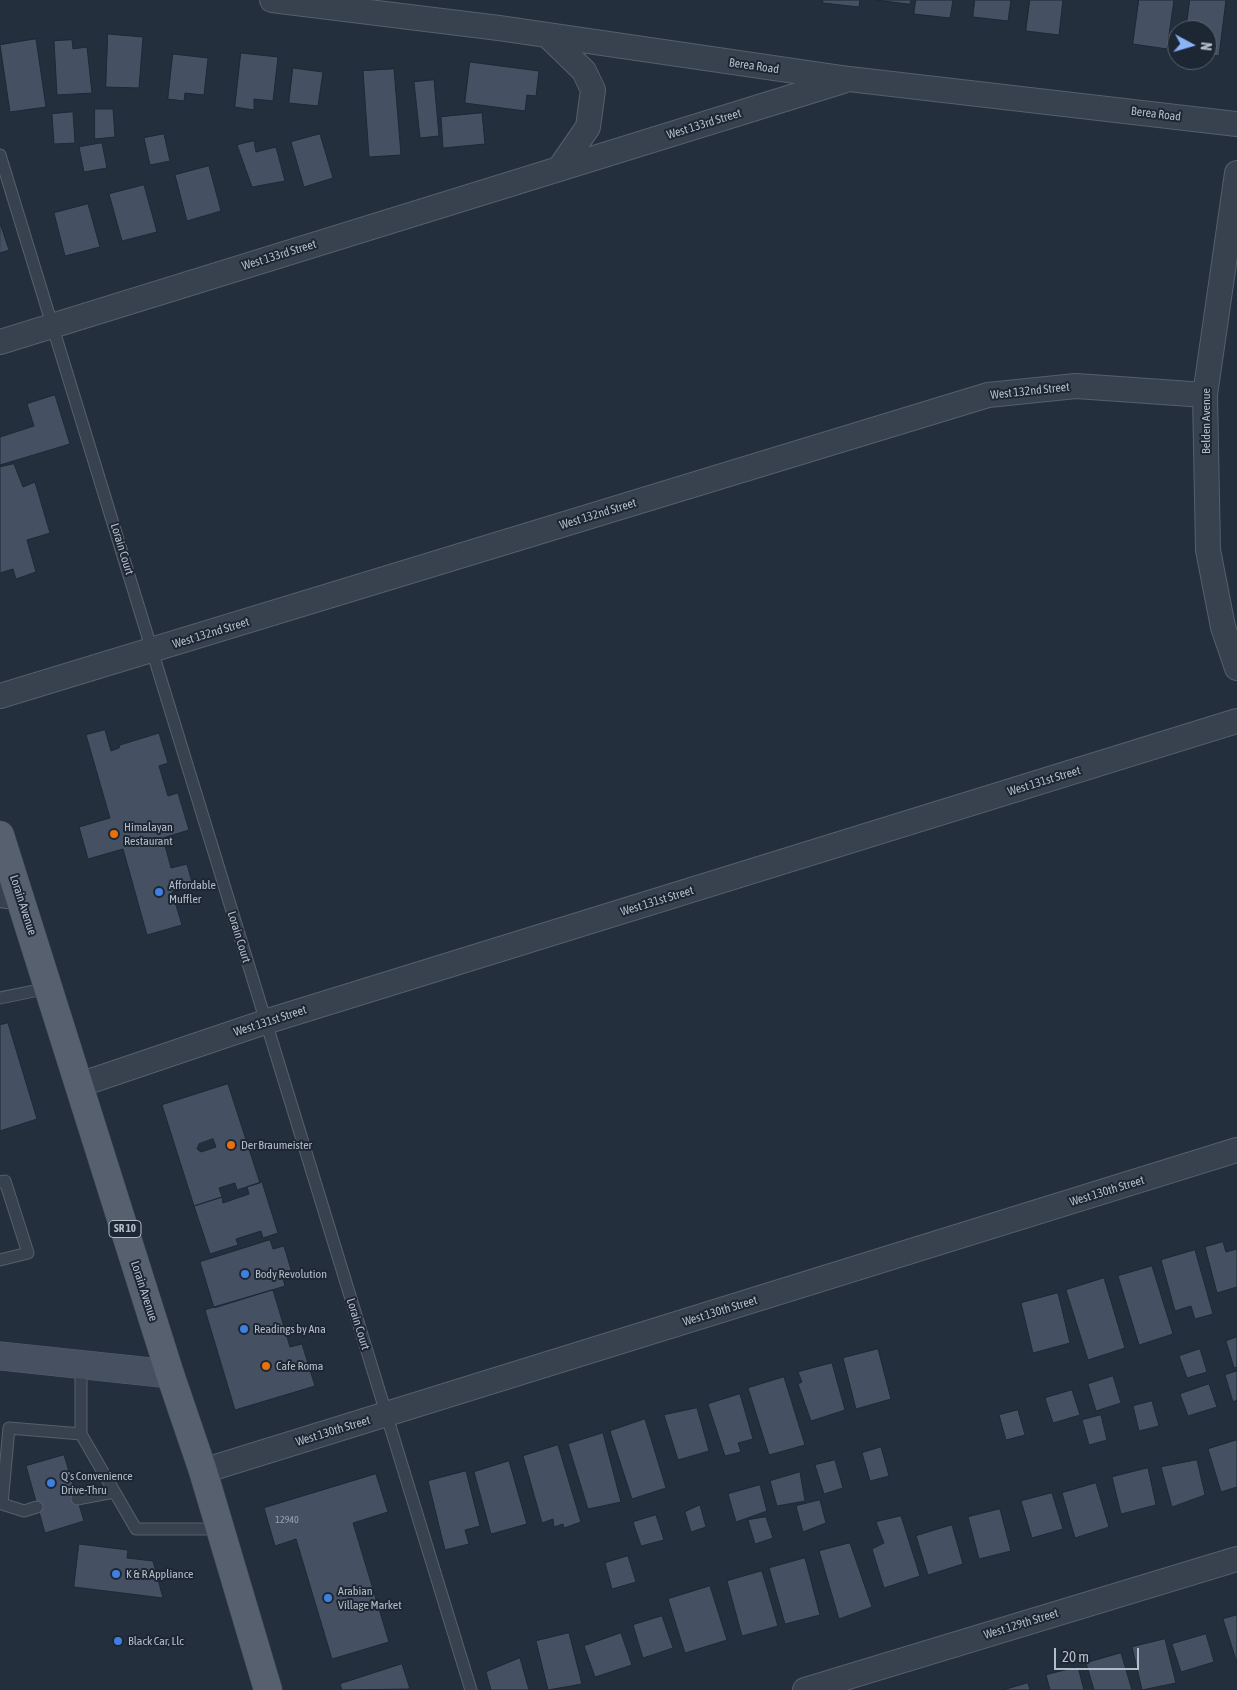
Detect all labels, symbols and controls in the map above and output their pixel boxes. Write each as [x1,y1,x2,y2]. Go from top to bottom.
north arrow [1167,20,1217,70]
text: N [1198,42,1214,51]
street label: Berea Road [728,55,780,77]
street label: Berea Road [1130,104,1182,124]
street label: West 133rd Street [665,106,743,142]
street label: West 133rd Street [240,237,318,273]
street label: West 132nd Street [990,380,1070,402]
street label: Belden Avenue [1199,388,1213,454]
street label: West 132nd Street [558,495,638,533]
street label: Lorain Court [107,522,137,576]
street label: West 132nd Street [171,614,251,652]
street label: West 131st Street [1006,763,1082,799]
place label: Himalayan Restaurant [124,820,173,848]
marker: Himalayan Restaurant [108,828,120,840]
street label: Lorain Avenue [6,873,40,937]
place label: Affordable Muffler [169,878,216,906]
street label: West 131st Street [619,883,695,919]
marker: Affordable Muffler [153,886,165,898]
street label: Lorain Court [224,910,254,964]
street label: West 131st Street [232,1002,308,1040]
place label: Der Braumeister [241,1138,312,1152]
marker: Der Braumeister [225,1139,237,1151]
street label: West 130th Street [1068,1173,1146,1209]
road number: SR 10 [109,1220,141,1238]
street label: Lorain Avenue [127,1259,161,1323]
place label: Body Revolution [255,1267,327,1281]
marker: Body Revolution [239,1268,251,1280]
street label: West 130th Street [681,1293,759,1329]
street label: Lorain Court [343,1297,373,1351]
place label: Readings by Ana [254,1322,326,1336]
marker: Readings by Ana [238,1323,250,1335]
place label: Cafe Roma [276,1359,323,1373]
marker: Cafe Roma [260,1360,272,1372]
street label: West 130th Street [294,1413,372,1449]
place label: Q's Convenience Drive-Thru [61,1469,133,1497]
marker: Q's Convenience Drive-Thru [45,1477,57,1489]
house number: 12940 [275,1514,299,1526]
place label: K & R Appliance [126,1567,194,1581]
marker: K & R Appliance [110,1568,122,1580]
place label: Arabian Village Market [338,1584,402,1612]
marker: Arabian Village Market [322,1592,334,1604]
street label: West 129th Street [982,1606,1060,1642]
place label: Black Car, Llc [128,1634,184,1648]
marker: Black Car, Llc [112,1635,124,1647]
scale bar [1057,1638,1142,1670]
text: 20 m [1062,1648,1089,1665]

